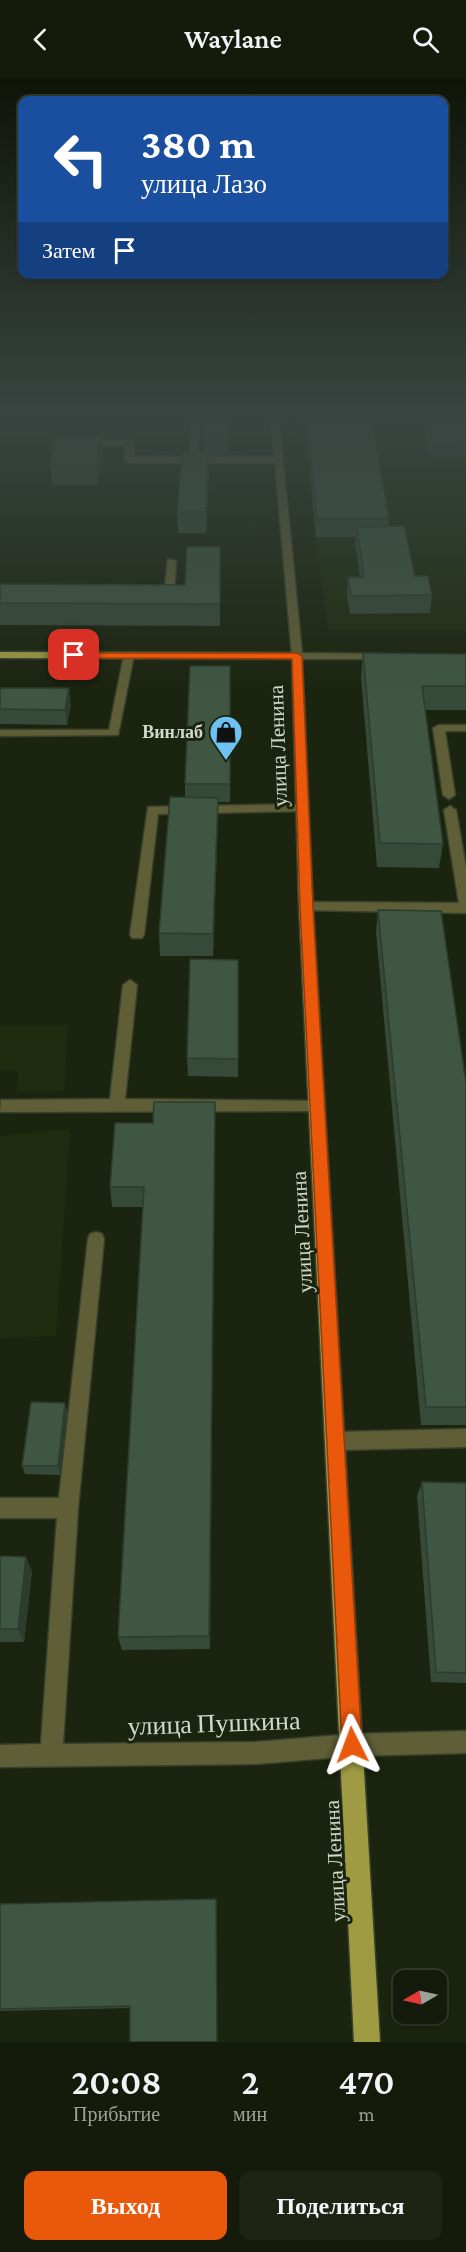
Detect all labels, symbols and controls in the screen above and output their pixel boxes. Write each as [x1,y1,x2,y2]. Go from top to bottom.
icon: back [24,23,57,56]
icon: search [409,23,442,56]
text: Waylane [184,24,282,54]
icon: left [42,120,120,198]
text: 380 m [141,120,255,167]
text: улица Лазо [141,169,267,199]
icon: arrive [108,234,141,267]
text: Затем [42,238,96,263]
pin [48,629,99,680]
icon: arrive [57,638,90,671]
street label: улица Ленина [264,684,292,808]
shop icon: Винлаб [208,714,244,761]
place label: Винлаб [142,722,203,742]
street label: улица Ленина [287,1170,317,1294]
street label: улица Пушкина [127,1706,301,1741]
position arrow [320,1713,384,1777]
street label: улица Ленина [320,1799,350,1923]
north arrow [393,1970,447,2024]
map controls [393,1970,447,2024]
text: 20:08 [71,2062,162,2102]
text: 2 [241,2062,259,2102]
text: 470 [339,2062,395,2102]
text: Прибытие [73,2103,160,2125]
text: мин [233,2103,267,2125]
text: m [359,2103,375,2125]
button: Выход [24,2171,227,2240]
button: Поделиться [239,2171,442,2240]

